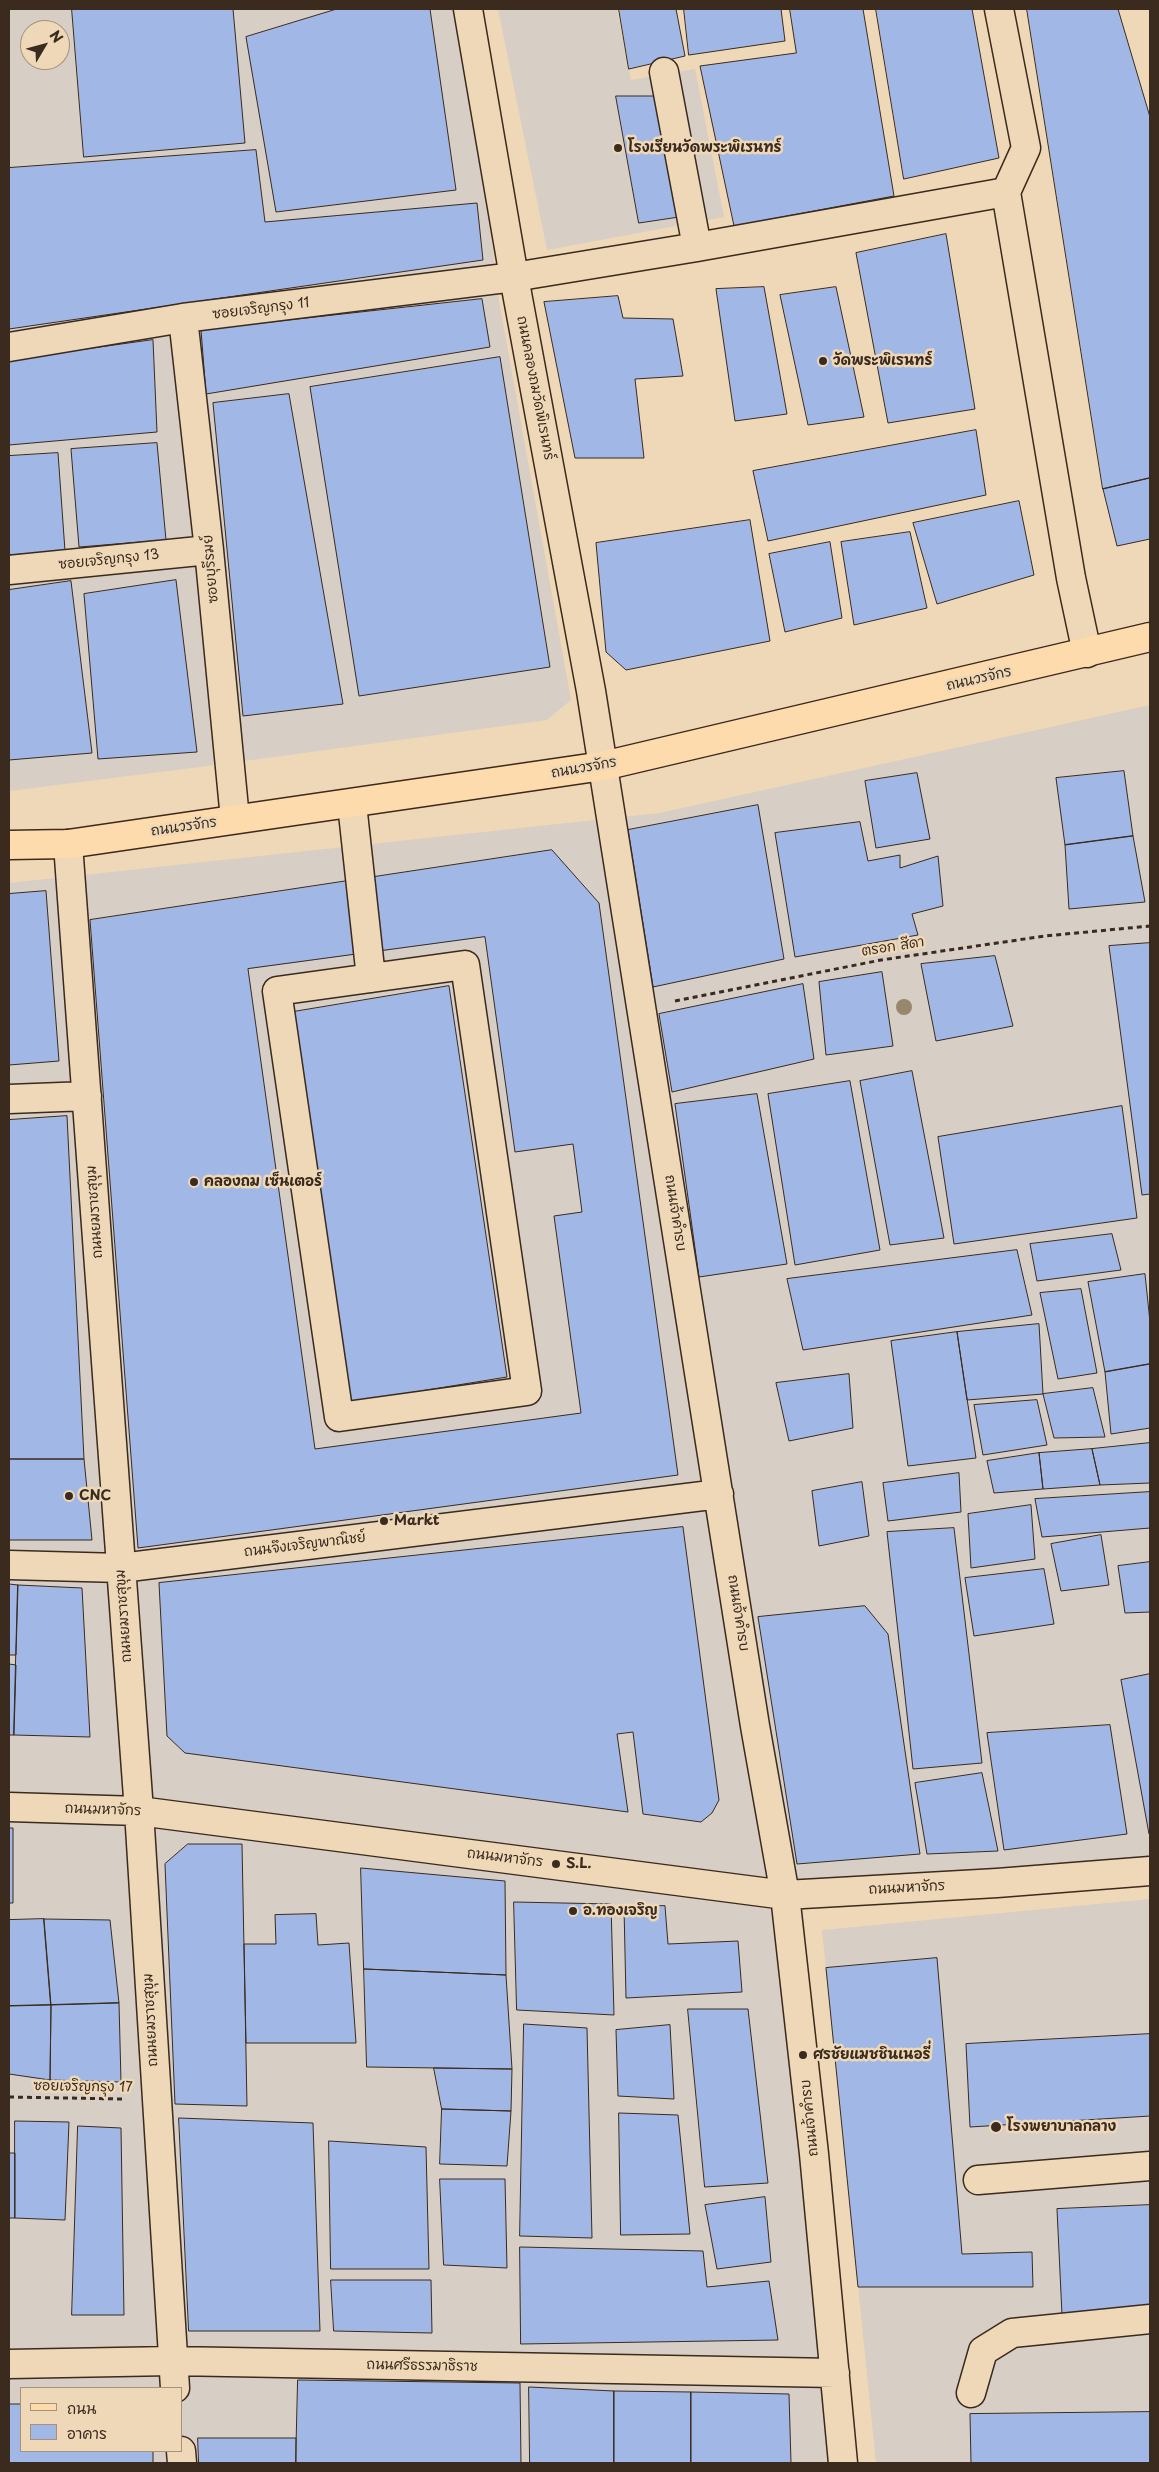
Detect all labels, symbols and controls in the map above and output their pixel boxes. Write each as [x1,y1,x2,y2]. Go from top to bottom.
north arrow [20,20,70,70]
text: N [45,26,68,47]
place label: โรงเรียนวัดพระพิเรนทร์ [628,140,781,156]
marker: โรงเรียนวัดพระพิเรนทร์ [612,142,624,154]
street label: ซอยเจริญกรุง 11 [212,295,310,323]
street label: ถนนคลองถมวัดพิเรนทร์ [513,314,557,462]
place label: วัดพระพิเรนทร์ [833,353,932,369]
marker: วัดพระพิเรนทร์ [817,355,829,367]
street label: ซอยบุรีรมย์ [200,534,222,604]
street label: ซอยเจริญกรุง 13 [58,546,160,574]
street label: ถนนวรจักร [945,663,1013,695]
street label: ถนนวรจักร [550,754,618,782]
street label: ถนนวรจักร [150,814,218,840]
street label: ตรอก สีดา [860,934,926,960]
street label: ถนนยมราชสุขุม [83,1165,107,1259]
place label: คลองถม เซ็นเตอร์ [204,1174,322,1190]
street label: ถนนเจ้าคำรบ [661,1174,689,1252]
marker: คลองถม เซ็นเตอร์ [188,1176,200,1188]
place label: CNC [79,1488,111,1504]
marker: CNC [63,1490,75,1502]
place label: Markt [394,1513,440,1529]
marker: Markt [378,1515,390,1527]
street label: ถนนจึงเจริญพาณิชย์ [243,1529,367,1561]
street label: ถนนยมราชสุขุม [112,1569,136,1663]
street label: ถนนเจ้าคำรบ [724,1574,752,1652]
street label: ถนนมหาจักร [64,1800,142,1820]
street label: ถนนมหาจักร [466,1845,544,1871]
place label: S.L. [566,1856,591,1872]
marker: S.L. [550,1858,562,1870]
street label: ถนนมหาจักร [868,1878,946,1898]
place label: อ.ทองเจริญ [583,1903,658,1919]
marker: อ.ทองเจริญ [567,1905,579,1917]
street label: ถนนยมราชสุขุม [140,1973,162,2067]
place label: ศรชัยแมชชินเนอรี่ [813,2047,930,2063]
marker: ศรชัยแมชชินเนอรี่ [797,2049,809,2061]
street label: ซอยเจริญกรุง 17 [33,2078,133,2096]
street label: ถนนเจ้าคำรบ [798,2079,822,2157]
place label: โรงพยาบาลกลาง [1007,2119,1116,2135]
marker: โรงพยาบาลกลาง [989,2120,1003,2134]
street label: ถนนศรีธรรมาธิราช [366,2357,478,2375]
legend [20,2387,182,2452]
text: ถนน [67,2396,96,2419]
text: อาคาร [67,2421,107,2444]

